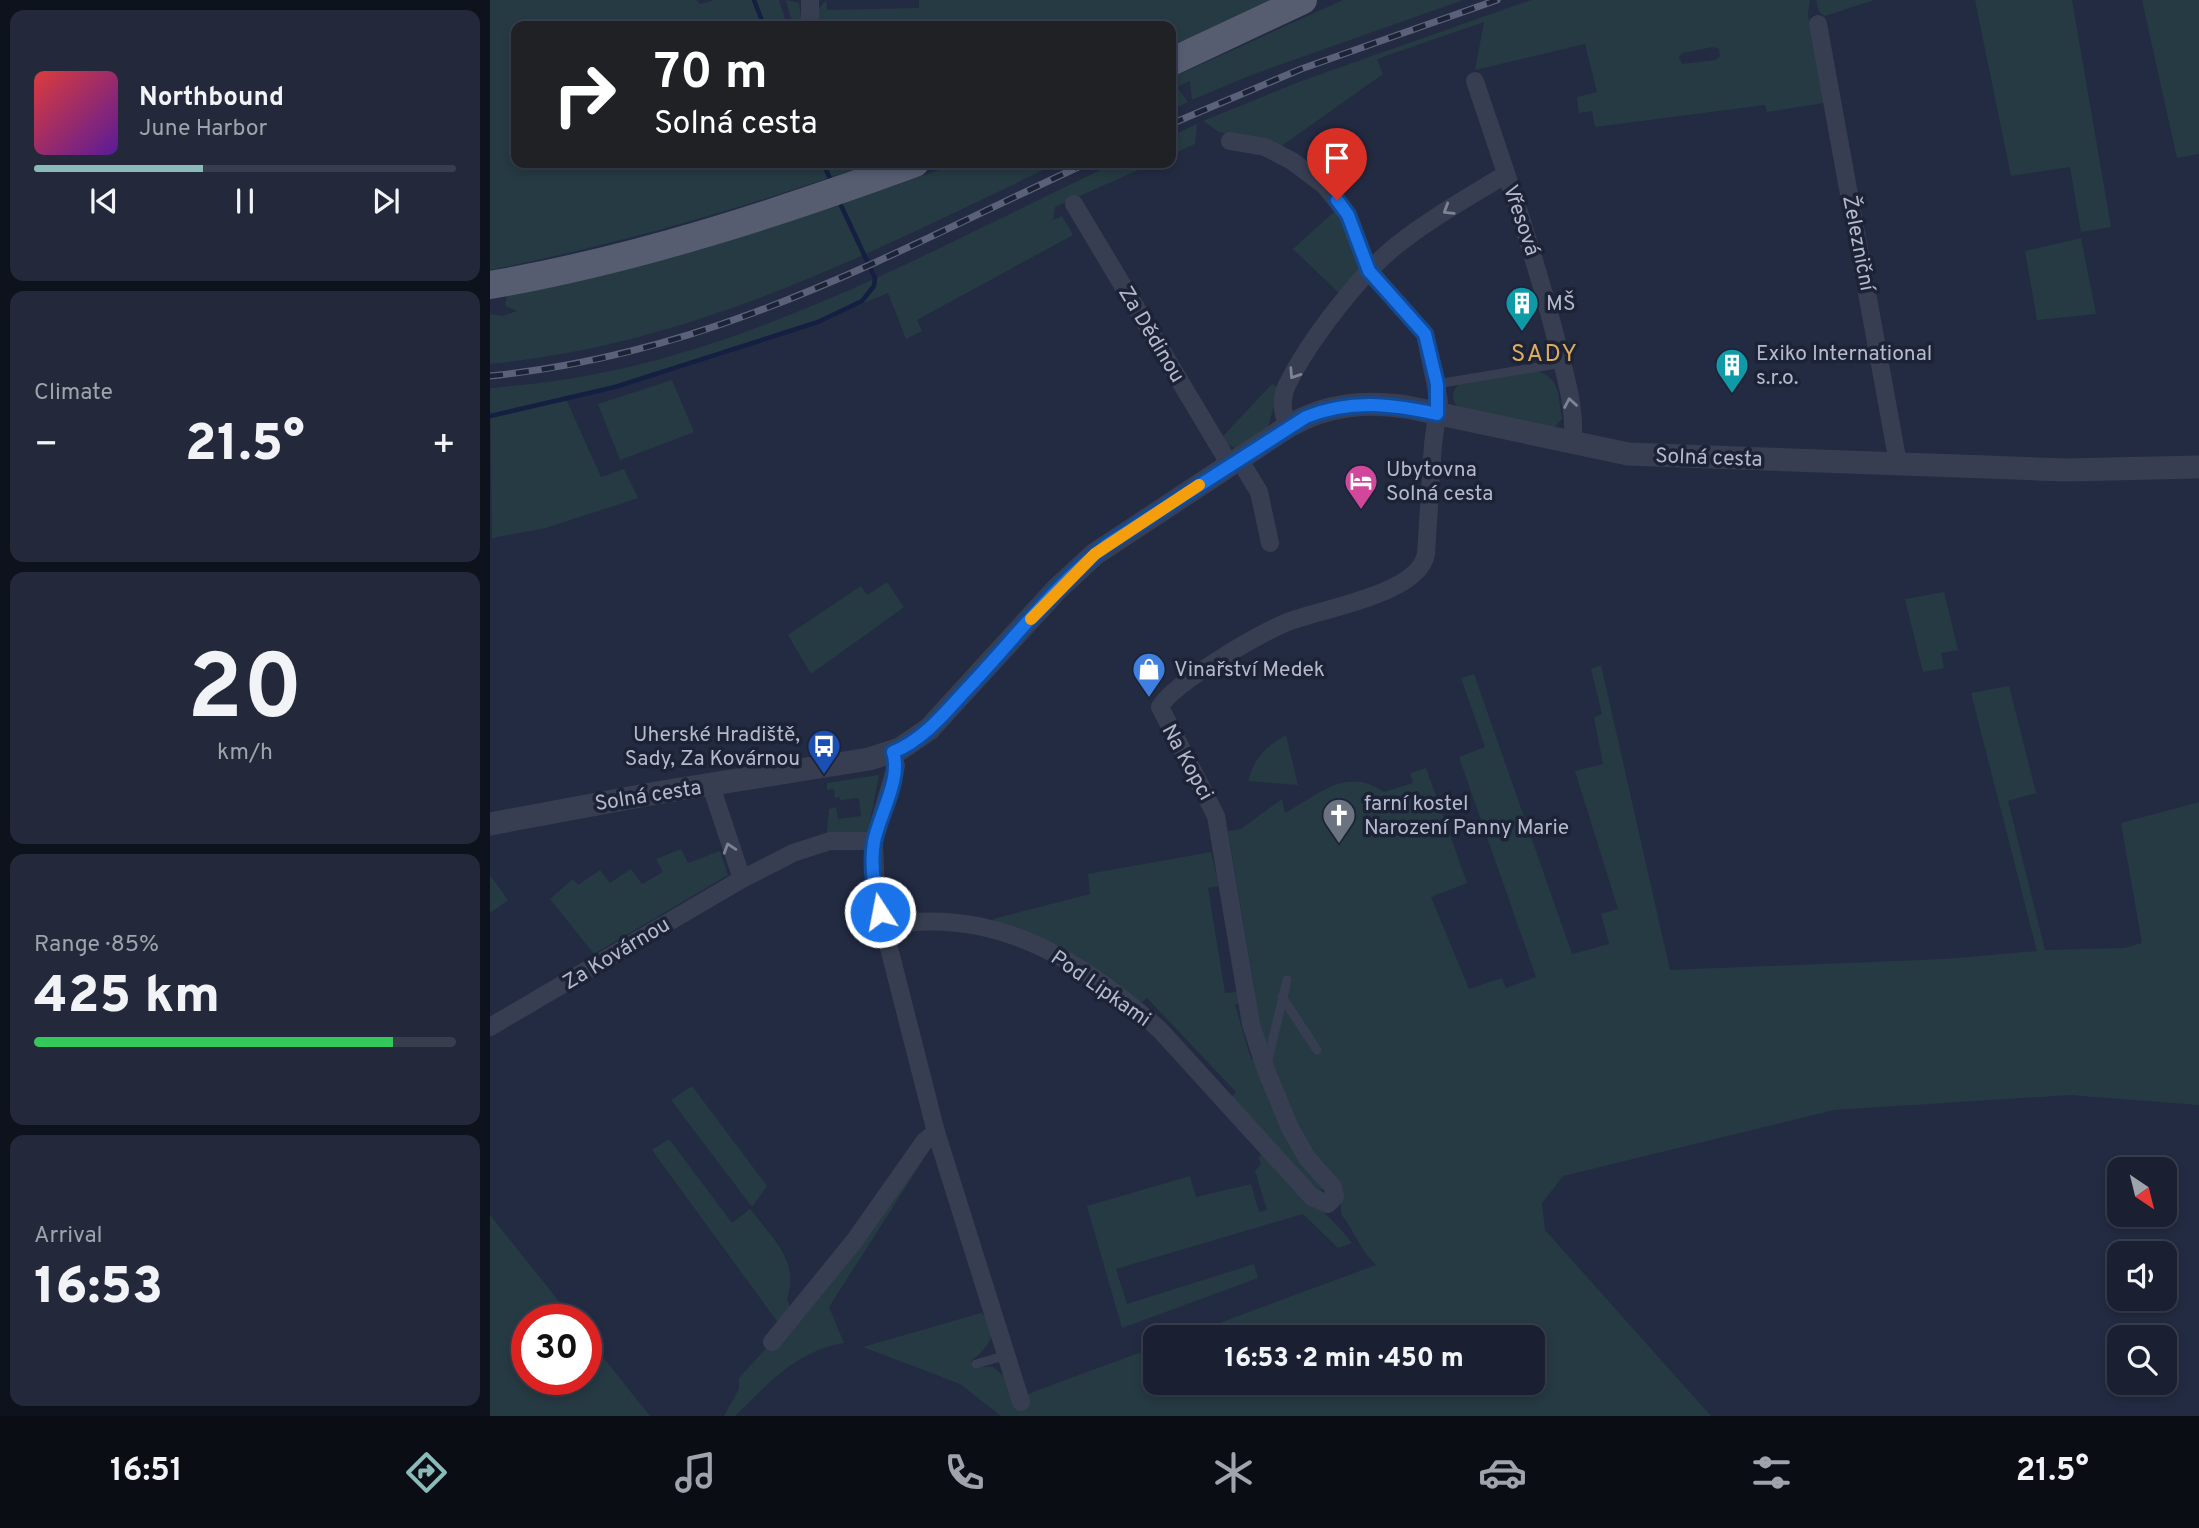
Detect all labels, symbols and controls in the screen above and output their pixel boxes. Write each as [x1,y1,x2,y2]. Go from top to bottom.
text: 70 m [654,44,768,106]
icon: right [539,49,630,140]
text: Northbound [139,82,284,115]
text: Solná cesta [654,105,818,145]
text: June Harbor [139,115,267,144]
pin [1307,128,1367,200]
icon: arrive [1318,139,1356,177]
street label: Vřesová [1496,181,1545,260]
icon: previous [85,182,123,220]
icon: pause [226,182,264,220]
icon: next [367,182,405,220]
street label: Železniční [1835,193,1881,295]
one-way arrow [1442,202,1455,215]
street label: Za Dědinou [1111,281,1190,388]
building icon: MŠ [1503,284,1541,333]
place label: MŠ [1546,290,1575,318]
district label: SADY [1511,340,1579,370]
place label: Exiko International s.r.o. [1756,341,1932,392]
building icon: Exiko International s.r.o. [1713,346,1751,395]
one-way arrow [1289,367,1302,380]
text: Climate [34,379,113,408]
one-way arrow [1563,397,1578,409]
text: 21.5° [185,413,305,479]
text: − [34,422,59,471]
text: + [431,422,456,471]
street label: Solná cesta [1655,443,1763,474]
place label: Ubytovna Solná cesta [1386,457,1493,508]
hotel icon: Ubytovna Solná cesta [1342,462,1380,511]
text: 20 [187,636,303,751]
shop icon: Vinařství Medek [1130,650,1168,699]
place label: Vinařství Medek [1174,657,1325,684]
street label: Na Kopci [1155,720,1219,806]
place label: Uherské Hradiště, Sady, Za Kovárnou [625,722,800,773]
bus stop icon: Uherské Hradiště, Sady, Za Kovárnou [805,727,843,776]
text: km/h [217,739,273,768]
street label: Solná cesta [593,775,703,818]
place label: farní kostel Narození Panny Marie [1364,791,1569,842]
church icon: farní kostel Narození Panny Marie [1320,796,1358,845]
one-way arrow [723,842,737,854]
position arrow [843,875,917,949]
street label: Za Kovárnou [558,912,675,997]
text: Range · 85% [34,931,159,960]
street label: Pod Lipkami [1045,945,1155,1034]
text: 425 km [34,965,220,1031]
north arrow [2107,1157,2177,1227]
map controls [2107,1157,2177,1395]
text: Arrival [34,1222,103,1251]
button: sound [2107,1241,2177,1311]
text: 16:53 [34,1256,163,1322]
speed limit sign: 30 [511,1304,602,1395]
button: search [2107,1325,2177,1395]
text: 16:53 · 2 min · 450 m [1224,1343,1464,1376]
icon: directions [402,1448,451,1497]
icon: music [671,1448,720,1497]
icon: phone [940,1448,989,1497]
icon: climate [1209,1448,1258,1497]
icon: car [1478,1448,1527,1497]
icon: filters [1747,1448,1796,1497]
text: 16:51 [110,1452,183,1492]
text: 21.5° [2016,1452,2089,1492]

